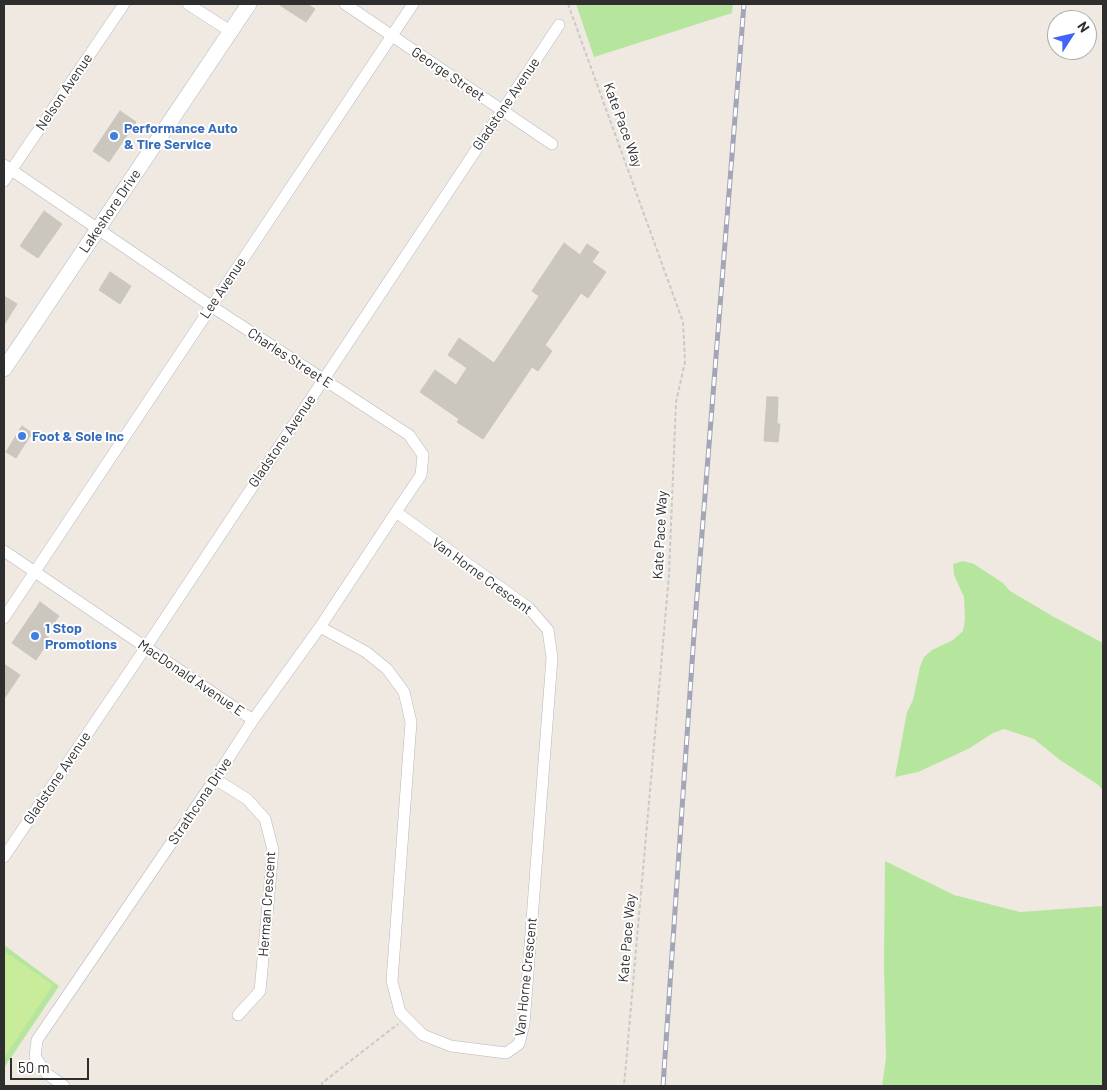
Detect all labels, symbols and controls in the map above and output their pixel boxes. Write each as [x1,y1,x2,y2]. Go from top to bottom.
north arrow [1047,10,1097,60]
text: N [1074,18,1094,35]
street label: George Street [408,43,488,105]
street label: Nelson Avenue [32,50,96,134]
street label: Gladstone Avenue [469,55,543,153]
street label: Kate Pace Way [600,80,646,170]
place label: Performance Auto & Tire Service [124,120,238,152]
marker: Performance Auto & Tire Service [108,130,120,142]
street label: Lakeshore Drive [76,166,144,256]
street label: Lee Avenue [196,254,250,322]
street label: Charles Street E [244,324,336,392]
street label: Gladstone Avenue [245,392,319,490]
place label: Foot & Sole Inc [32,428,124,444]
marker: Foot & Sole Inc [16,430,28,442]
street label: Kate Pace Way [649,490,671,580]
street label: Van Horne Crescent [429,534,535,618]
place label: 1 Stop Promotions [45,620,117,652]
marker: 1 Stop Promotions [29,630,41,642]
street label: MacDonald Avenue E [135,636,247,720]
street label: Gladstone Avenue [20,729,94,827]
street label: Strathcona Drive [165,754,235,848]
street label: Herman Crescent [255,851,279,957]
street label: Kate Pace Way [615,893,639,983]
street label: Van Horne Crescent [511,917,541,1037]
scale bar [12,1048,91,1080]
text: 50 m [18,1058,50,1076]

